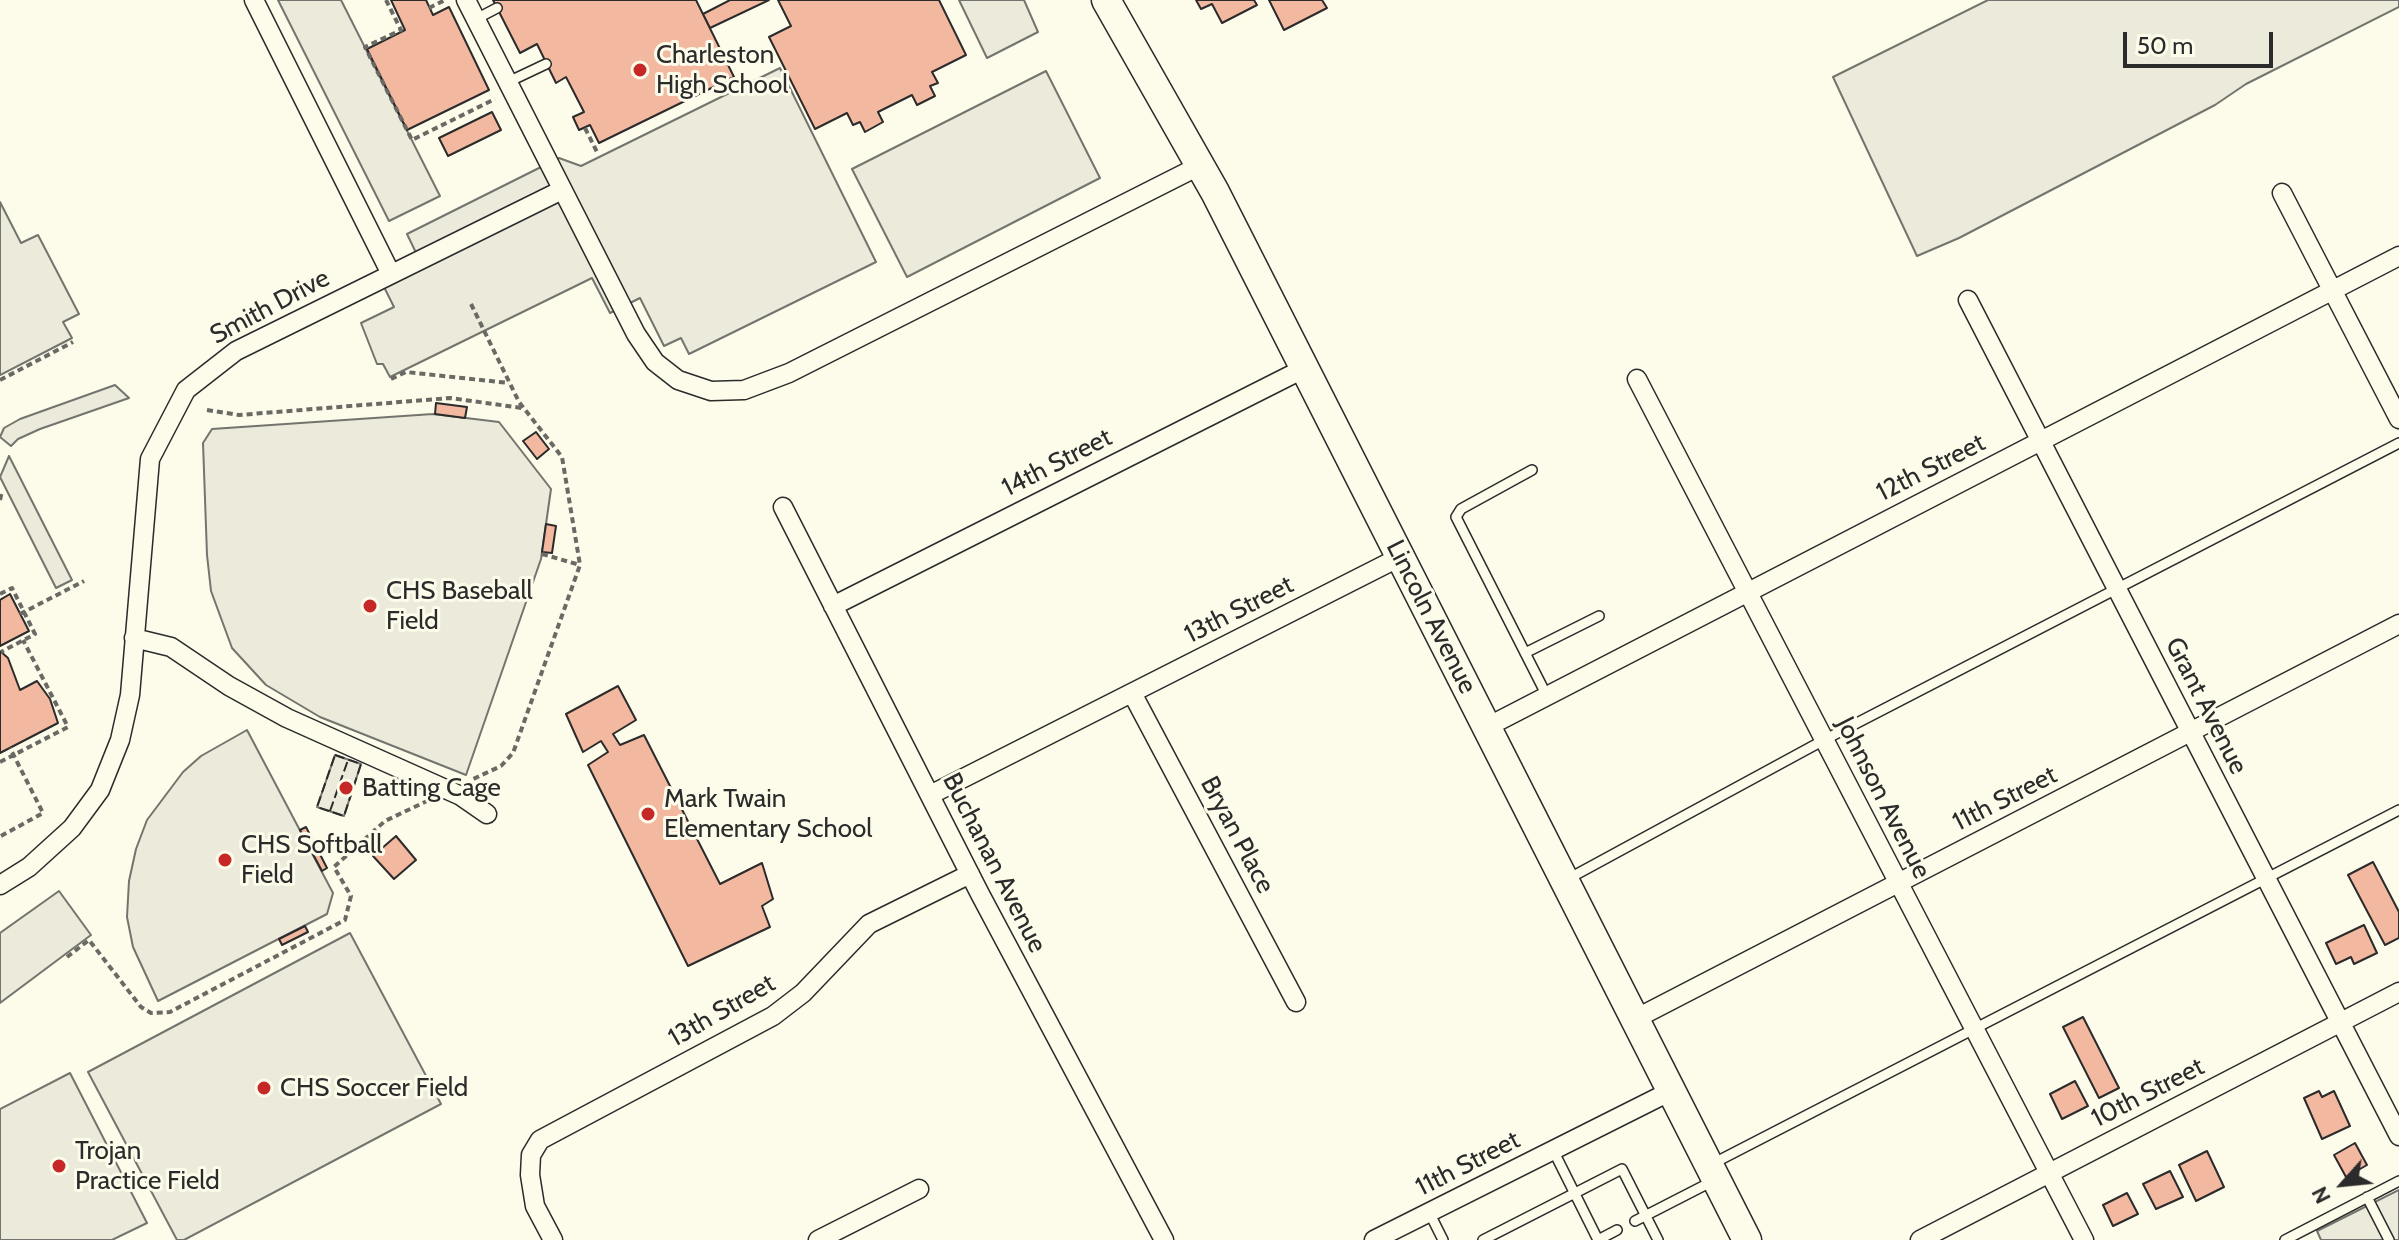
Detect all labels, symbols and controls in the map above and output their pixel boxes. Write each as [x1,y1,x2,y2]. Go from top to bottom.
scale bar [2127,16,2277,66]
text: 50 m [2137,31,2193,60]
place label: Charleston High School [656,39,788,100]
marker: Charleston High School [631,61,649,79]
street label: Smith Drive [205,263,335,351]
street label: 14th Street [997,422,1117,504]
street label: 12th Street [1872,427,1990,509]
street label: Lincoln Avenue [1379,535,1483,699]
street label: 13th Street [1179,569,1299,651]
place label: CHS Baseball Field [386,575,533,636]
marker: CHS Baseball Field [361,597,379,615]
street label: Grant Avenue [2158,632,2254,780]
street label: Johnson Avenue [1829,712,1937,884]
street label: 11th Street [1948,760,2062,838]
street label: Buchanan Avenue [935,768,1053,958]
street label: Bryan Place [1193,771,1281,899]
place label: Batting Cage [362,772,501,804]
marker: Batting Cage [337,779,355,797]
place label: Mark Twain Elementary School [664,783,872,844]
marker: Mark Twain Elementary School [639,805,657,823]
place label: CHS Softball Field [241,829,382,890]
marker: CHS Softball Field [216,851,234,869]
street label: 13th Street [663,968,781,1054]
street label: 10th Street [2087,1051,2209,1135]
place label: CHS Soccer Field [280,1072,468,1104]
marker: CHS Soccer Field [255,1079,273,1097]
street label: 11th Street [1411,1125,1525,1203]
place label: Trojan Practice Field [75,1135,220,1196]
north arrow [2303,1144,2383,1224]
marker: Trojan Practice Field [50,1157,68,1175]
text: N [2306,1182,2337,1208]

